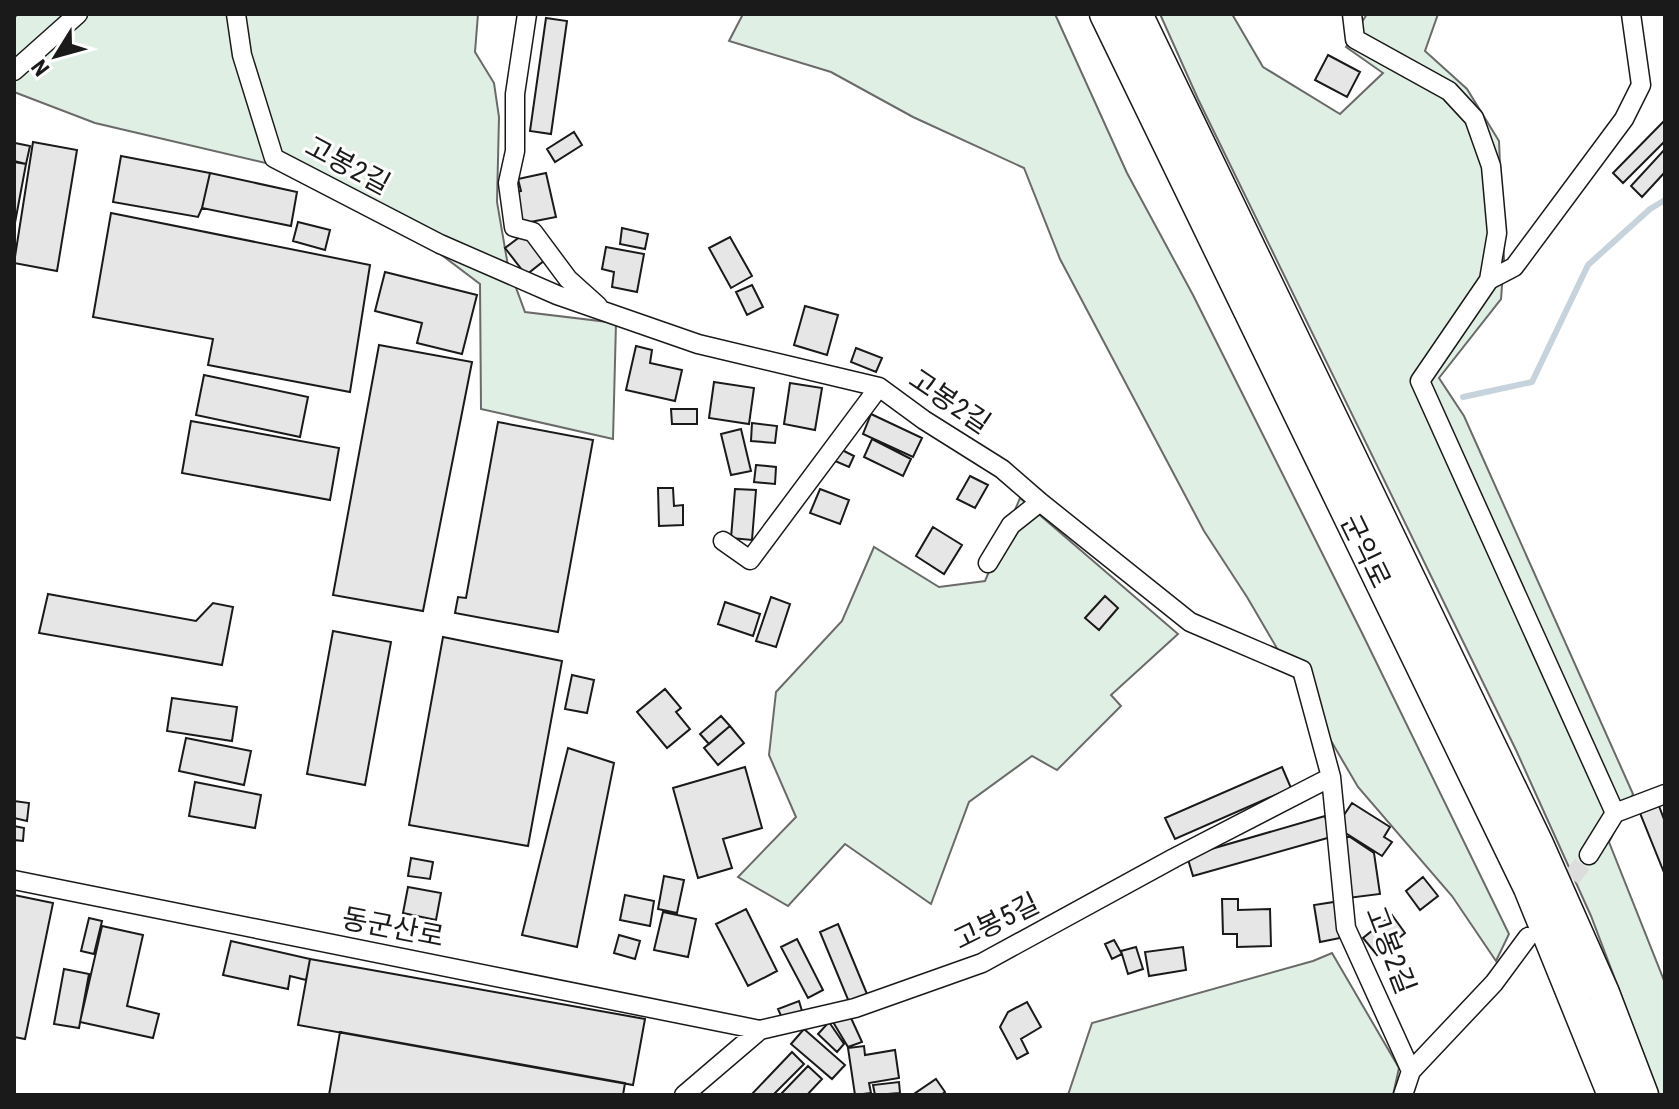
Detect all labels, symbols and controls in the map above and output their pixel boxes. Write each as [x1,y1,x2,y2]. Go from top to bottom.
north arrow [16,16,96,96]
text: N [26,55,54,81]
street label: 고봉2길 [300,129,396,201]
street label: 고봉2길 [903,362,997,441]
street label: 군익로 [1334,509,1397,593]
street label: 고봉5길 [948,887,1044,956]
street label: 동군산로 [339,901,447,954]
street label: 고봉2길 [1359,902,1422,999]

